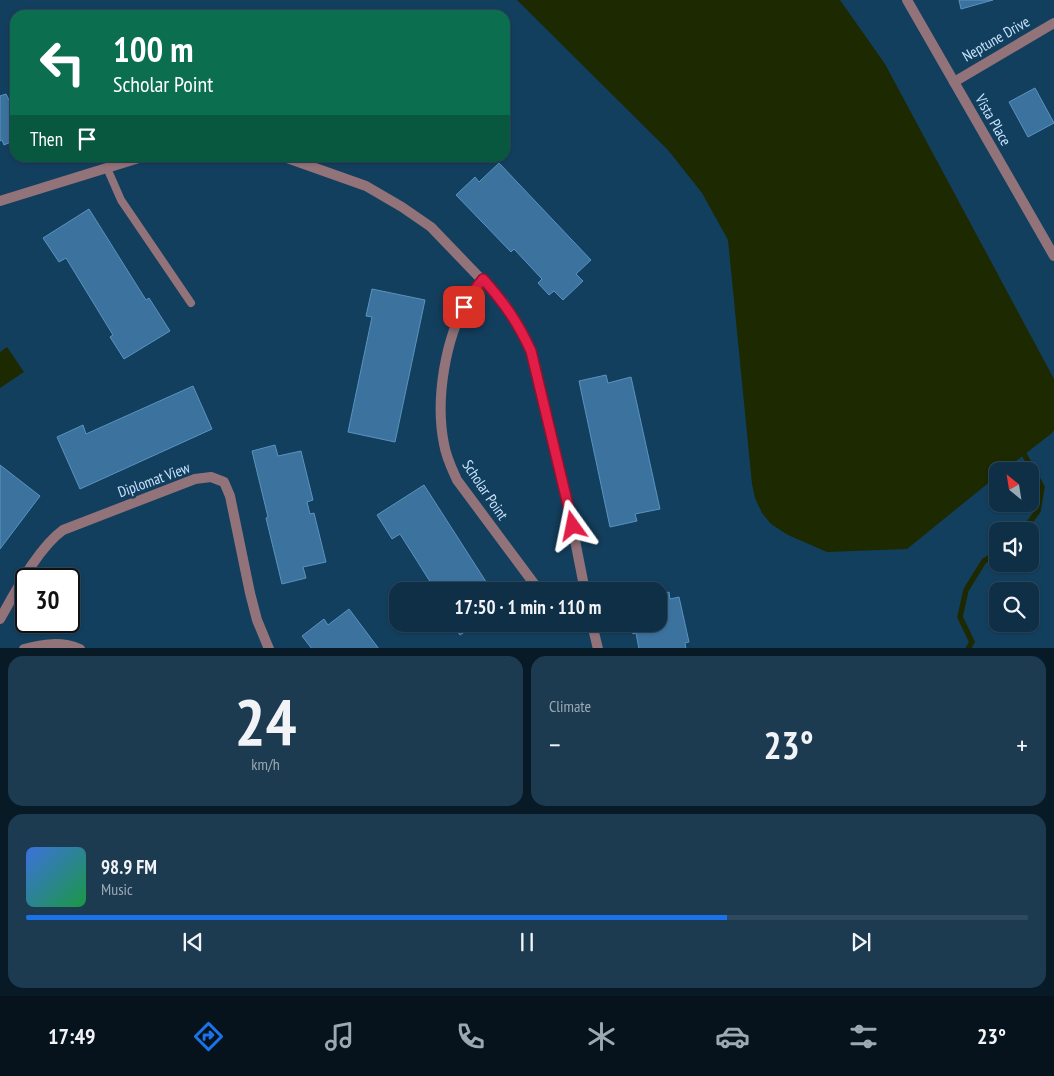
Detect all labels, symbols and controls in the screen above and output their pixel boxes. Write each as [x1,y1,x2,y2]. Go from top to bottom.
street label: Neptune Drive [959,12,1033,65]
text: 100 m [113,26,194,72]
icon: left [30,30,95,95]
text: Scholar Point [113,70,213,98]
street label: Vista Place [971,90,1016,149]
icon: arrive [73,125,101,153]
text: Then [30,127,63,151]
pin [443,286,485,328]
icon: arrive [450,293,478,321]
street label: Scholar Point [458,456,512,523]
street label: Diplomat View [115,458,193,501]
north arrow [989,462,1039,512]
map controls [989,462,1039,632]
position arrow [546,499,598,551]
button: sound [989,522,1039,572]
speed limit sign: 30 [15,568,80,633]
button: search [989,582,1039,632]
text: 17:50 · 1 min · 110 m [455,595,601,619]
text: 24 [234,679,297,763]
text: Climate [549,696,591,716]
text: 23° [763,720,814,769]
text: − [549,726,561,763]
text: + [1016,726,1028,763]
text: km/h [251,754,280,774]
text: 98.9 FM [101,855,157,879]
text: Music [101,879,133,899]
icon: previous [179,928,207,956]
icon: pause [513,928,541,956]
icon: next [847,928,875,956]
icon: directions [191,1019,226,1054]
icon: music [322,1019,357,1054]
icon: phone [453,1019,488,1054]
icon: climate [584,1019,619,1054]
icon: car [715,1019,750,1054]
icon: filters [846,1019,881,1054]
text: 17:49 [48,1022,96,1050]
text: 23° [977,1022,1006,1050]

